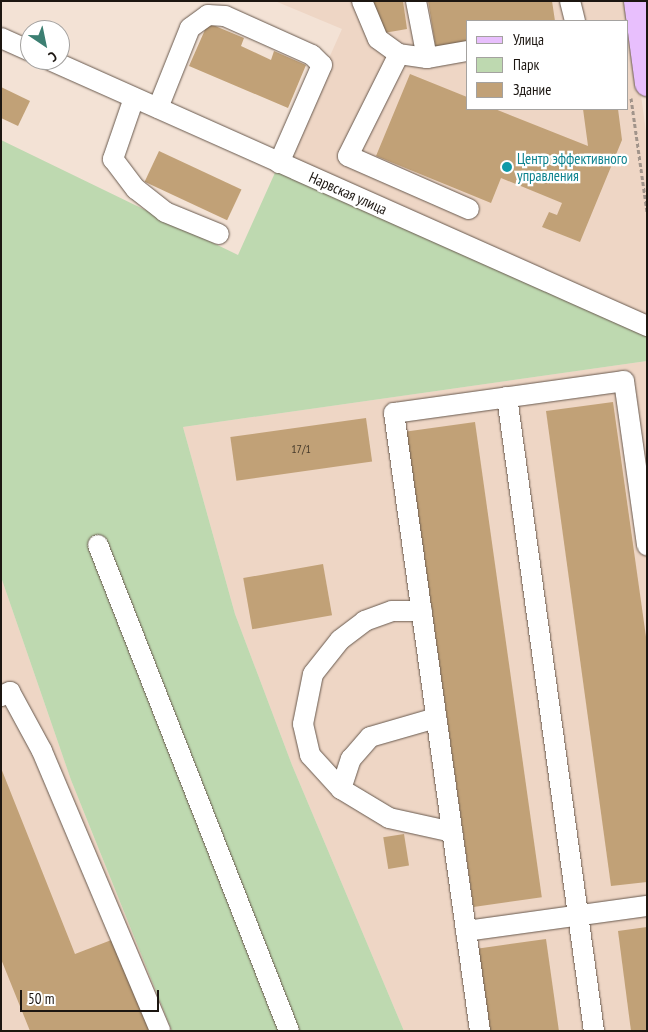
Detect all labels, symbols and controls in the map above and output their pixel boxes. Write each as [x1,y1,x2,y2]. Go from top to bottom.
north arrow [20,20,70,70]
legend [466,20,628,110]
text: Улица [513,30,544,49]
text: С [45,47,61,66]
text: Парк [513,55,539,74]
text: Здание [513,80,551,99]
place label: Центр эффективного управления [517,149,627,184]
marker: Центр эффективного управления [501,161,513,173]
street label: Нарвская улица [306,168,390,218]
house number: 17/1 [291,442,311,456]
scale bar [22,980,161,1012]
text: 50 m [28,989,54,1008]

